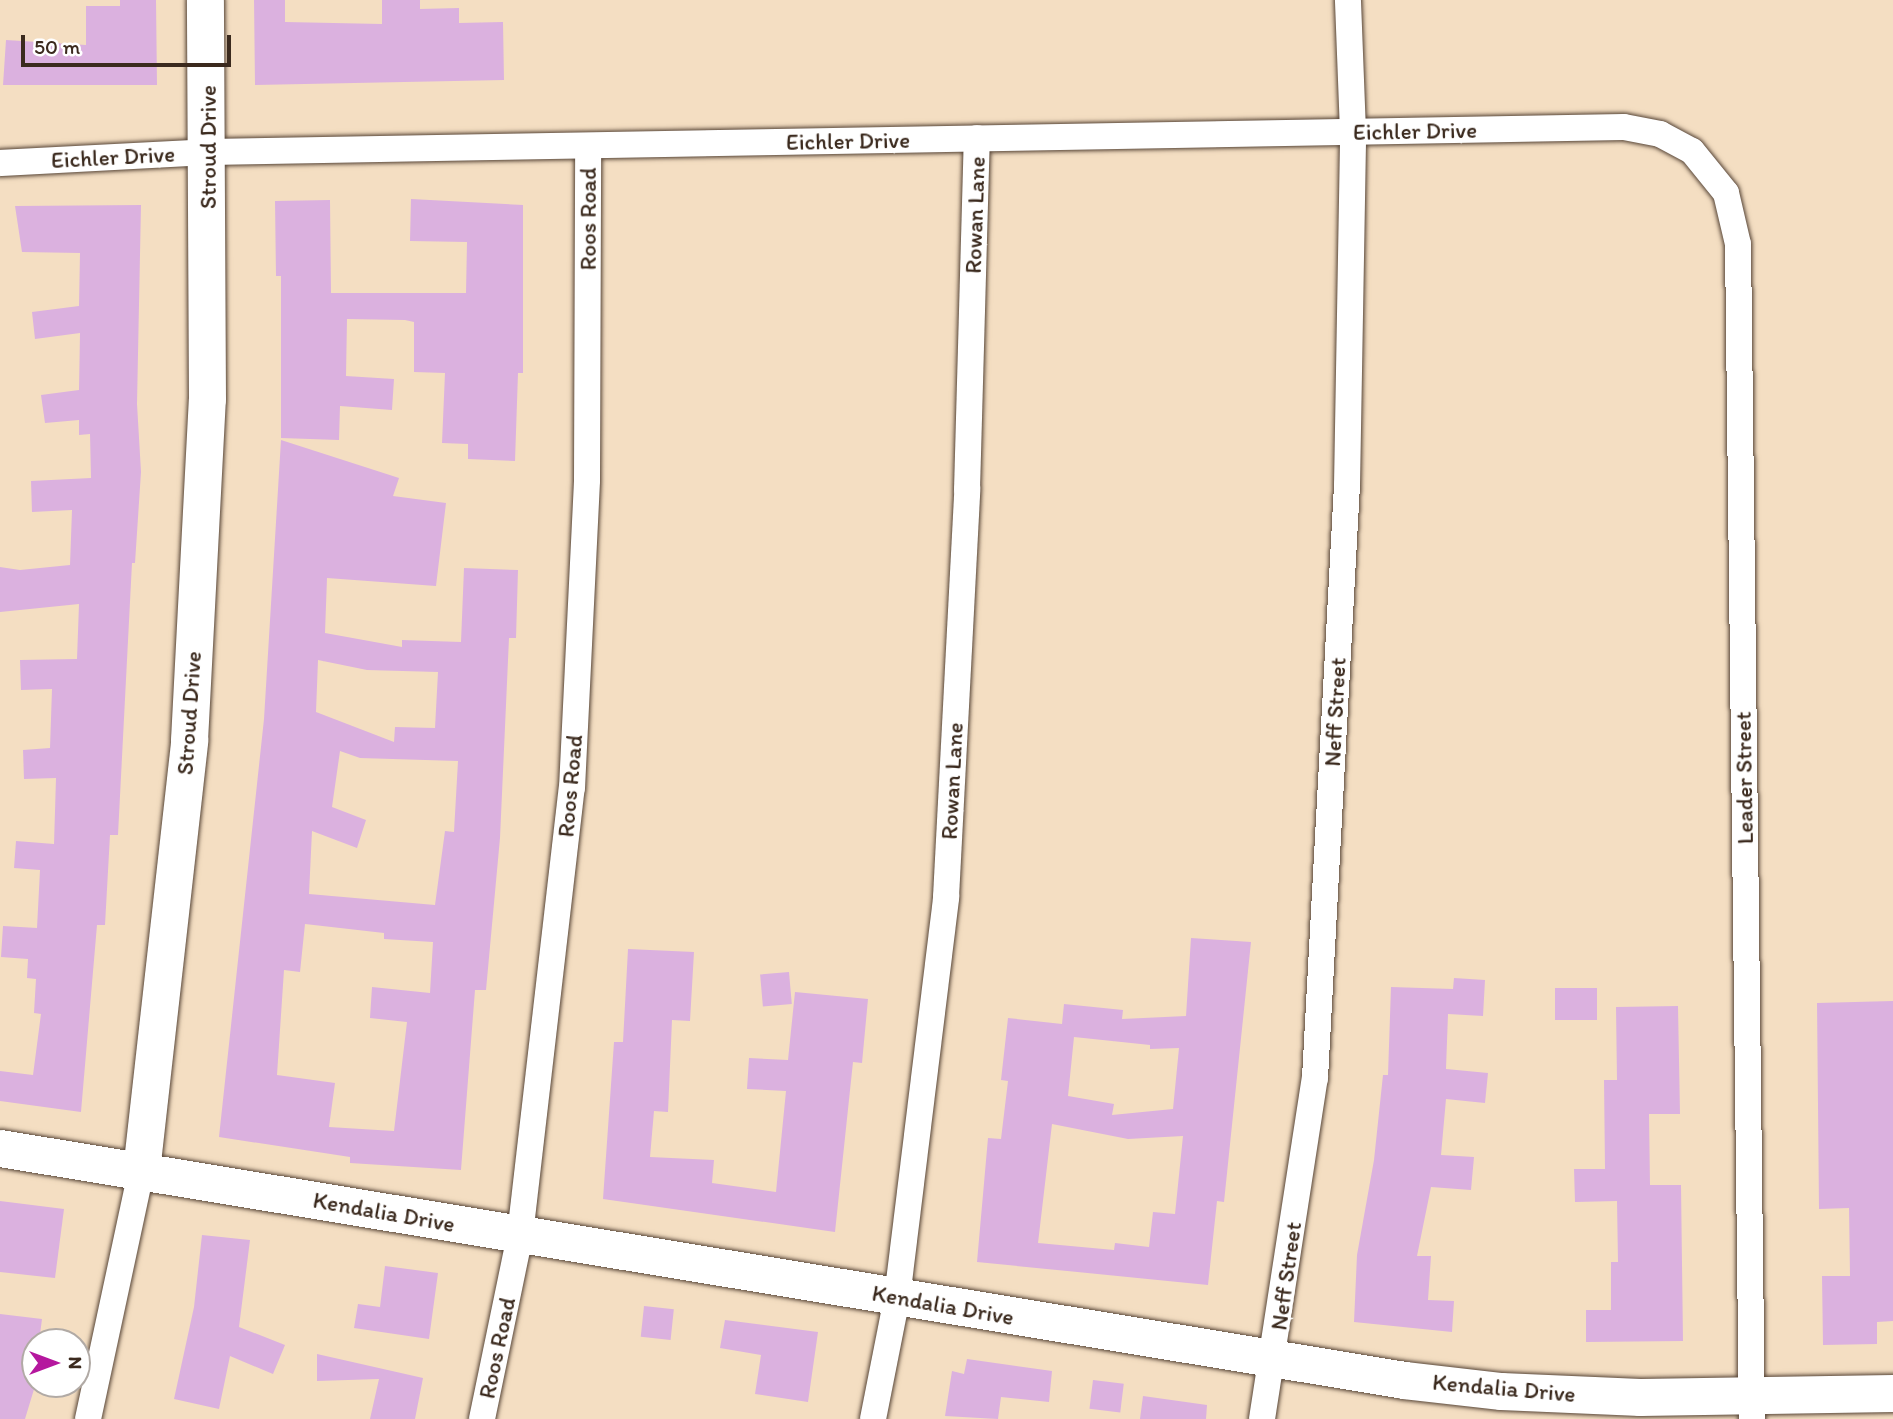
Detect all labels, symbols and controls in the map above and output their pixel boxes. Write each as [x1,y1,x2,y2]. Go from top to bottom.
scale bar [24,21,234,65]
text: 50 m [34,34,80,59]
street label: Stroud Drive [194,85,222,209]
street label: Eichler Drive [1352,116,1478,146]
street label: Eichler Drive [785,126,911,156]
street label: Eichler Drive [50,140,176,174]
street label: Rowan Lane [959,156,991,274]
street label: Roos Road [574,168,602,270]
street label: Stroud Drive [171,650,207,776]
street label: Neff Street [1318,657,1352,767]
street label: Leader Street [1729,712,1759,844]
street label: Rowan Lane [935,722,969,840]
street label: Roos Road [552,734,588,838]
street label: Kendalia Drive [311,1186,457,1238]
street label: Neff Street [1265,1220,1307,1332]
street label: Kendalia Drive [870,1279,1016,1331]
street label: Roos Road [473,1295,521,1401]
north arrow [21,1328,91,1398]
text: N [64,1357,87,1369]
street label: Kendalia Drive [1431,1368,1577,1408]

